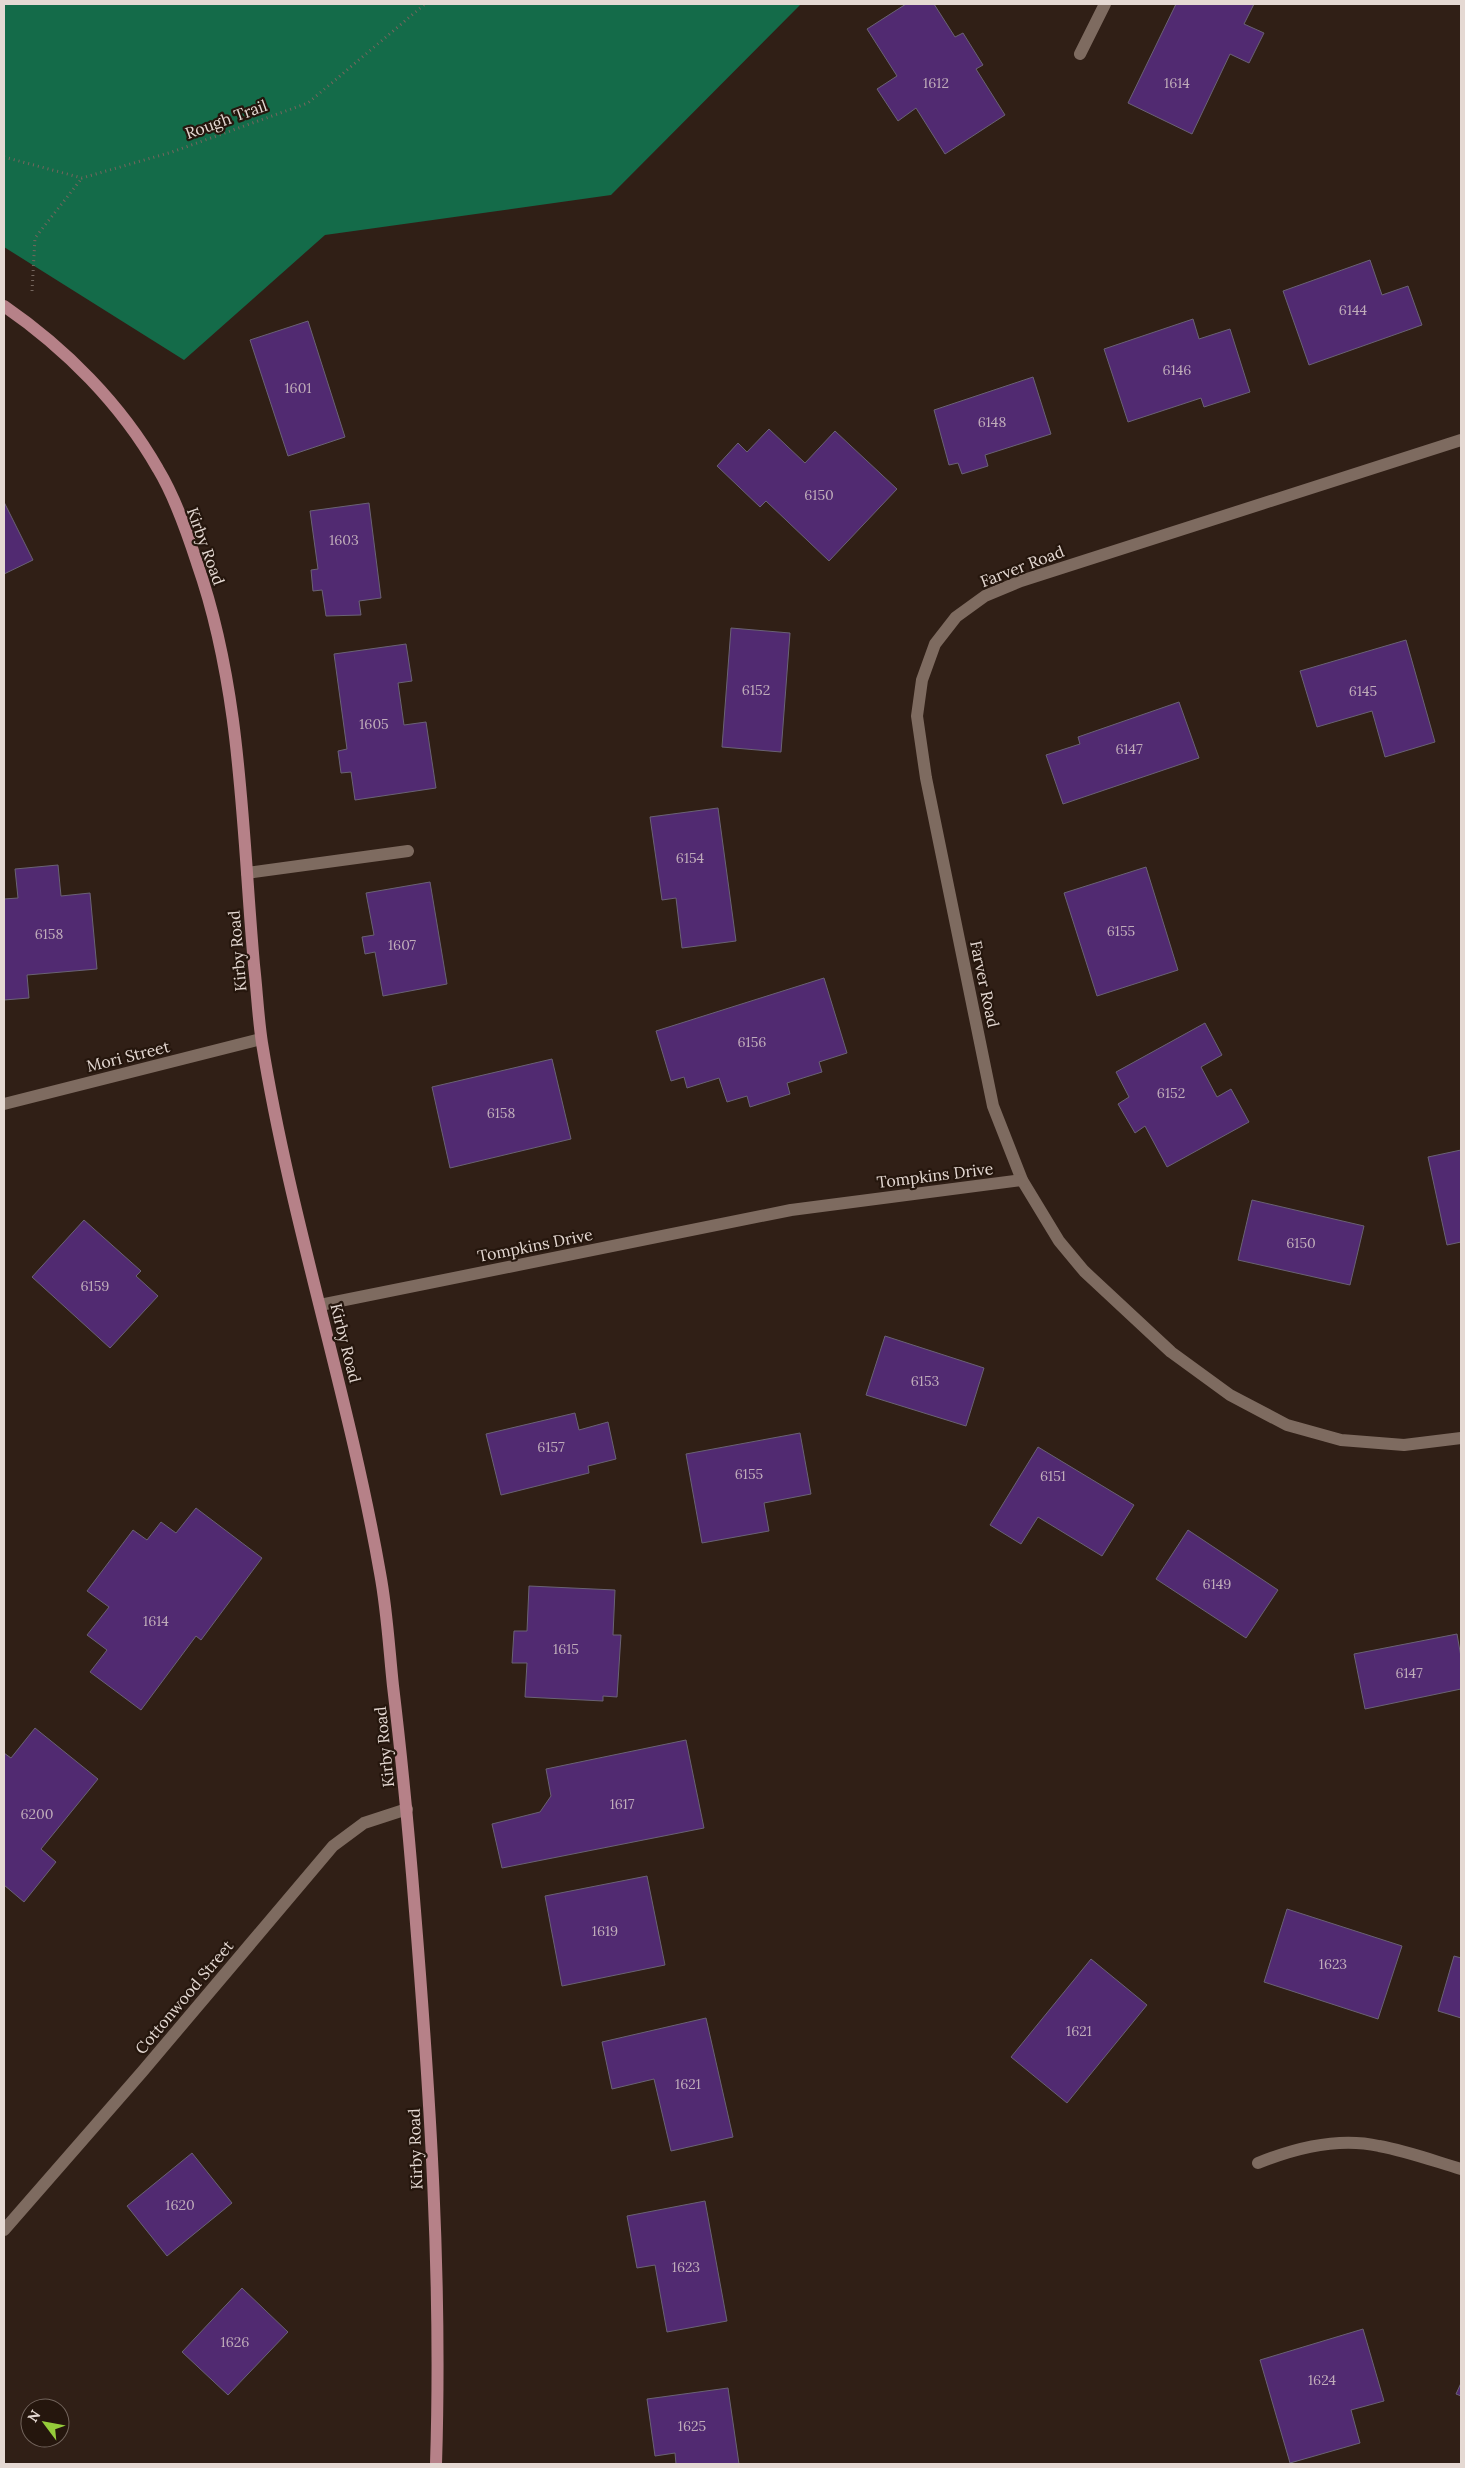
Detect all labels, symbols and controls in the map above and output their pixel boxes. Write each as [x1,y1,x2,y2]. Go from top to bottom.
house number: 1612 [923,74,949,92]
house number: 1614 [1164,74,1190,92]
street label: Rough Trail [182,95,270,143]
house number: 6144 [1339,301,1368,319]
house number: 6146 [1163,361,1191,379]
house number: 1601 [285,379,311,397]
house number: 6148 [978,413,1006,431]
house number: 6150 [804,486,834,504]
street label: Kirby Road [183,504,229,588]
house number: 1603 [329,531,359,549]
street label: Farver Road [977,541,1067,591]
house number: 6152 [742,681,770,699]
house number: 6145 [1349,682,1377,700]
house number: 1605 [359,715,389,733]
house number: 6147 [1115,740,1143,758]
house number: 6154 [676,849,705,867]
street label: Kirby Road [223,909,251,992]
house number: 6155 [1107,922,1135,940]
house number: 6158 [35,925,63,943]
house number: 1607 [388,936,417,954]
street label: Farver Road [966,939,1004,1030]
house number: 6156 [738,1033,766,1051]
street label: Mori Street [84,1036,172,1076]
house number: 6152 [1157,1084,1185,1102]
house number: 6158 [487,1104,515,1122]
street label: Tompkins Drive [876,1158,995,1192]
street label: Tompkins Drive [476,1224,595,1266]
house number: 6150 [1286,1234,1316,1252]
house number: 6159 [81,1277,109,1295]
street label: Kirby Road [326,1301,366,1385]
house number: 6153 [911,1372,940,1390]
house number: 6157 [537,1438,565,1456]
house number: 6155 [735,1465,763,1483]
house number: 6151 [1040,1467,1066,1485]
house number: 6149 [1203,1575,1231,1593]
house number: 1614 [143,1612,169,1630]
house number: 1615 [553,1640,579,1658]
house number: 6147 [1395,1664,1423,1682]
street label: Kirby Road [370,1705,398,1788]
house number: 1617 [610,1795,635,1813]
house number: 6200 [21,1805,54,1823]
house number: 1619 [592,1922,618,1940]
street label: Cottonwood Street [131,1935,238,2058]
house number: 1623 [1319,1955,1347,1973]
house number: 1621 [1066,2022,1092,2040]
house number: 1621 [675,2075,701,2093]
street label: Kirby Road [404,2108,426,2190]
house number: 1620 [165,2196,195,2214]
house number: 1623 [672,2258,700,2276]
house number: 1626 [221,2333,249,2351]
house number: 1624 [1308,2371,1336,2389]
north arrow [20,2398,70,2448]
text: N [23,2407,45,2425]
house number: 1625 [678,2417,706,2435]

